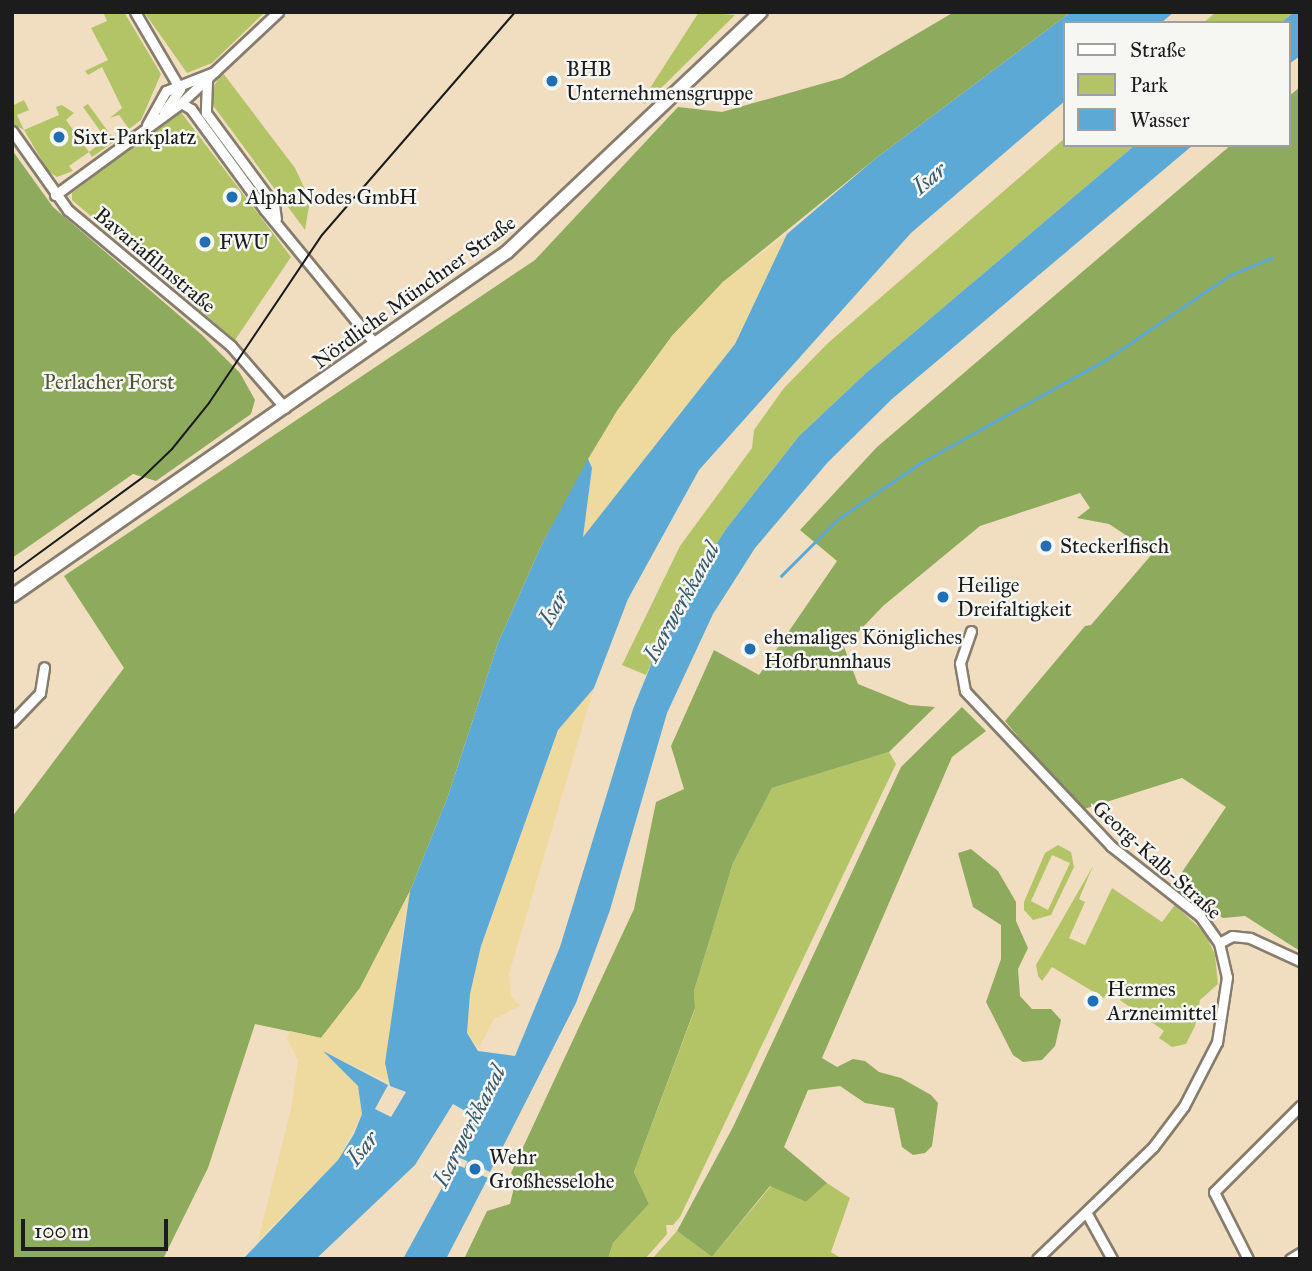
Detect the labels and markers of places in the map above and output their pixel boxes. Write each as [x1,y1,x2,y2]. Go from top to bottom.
place label: BHB Unternehmensgruppe [566,56,753,106]
marker: BHB Unternehmensgruppe [544,73,560,89]
place label: Sixt-Parkplatz [73,124,196,150]
marker: Sixt-Parkplatz [51,129,67,145]
place label: AlphaNodes GmbH [246,184,417,210]
marker: AlphaNodes GmbH [224,189,240,205]
place label: FWU [219,229,269,255]
marker: FWU [197,234,213,250]
place label: Steckerlfisch [1060,533,1169,559]
marker: Steckerlfisch [1038,538,1054,554]
place label: Heilige Dreifaltigkeit [957,572,1072,622]
marker: Heilige Dreifaltigkeit [935,589,951,605]
place label: ehemaliges Königliches Hofbrunnhaus [764,624,962,674]
marker: ehemaliges Königliches Hofbrunnhaus [742,641,758,657]
place label: Hermes Arzneimittel [1107,976,1217,1026]
marker: Hermes Arzneimittel [1085,993,1101,1009]
place label: Wehr Großhesselohe [489,1144,615,1194]
marker: Wehr Großhesselohe [467,1161,483,1177]

